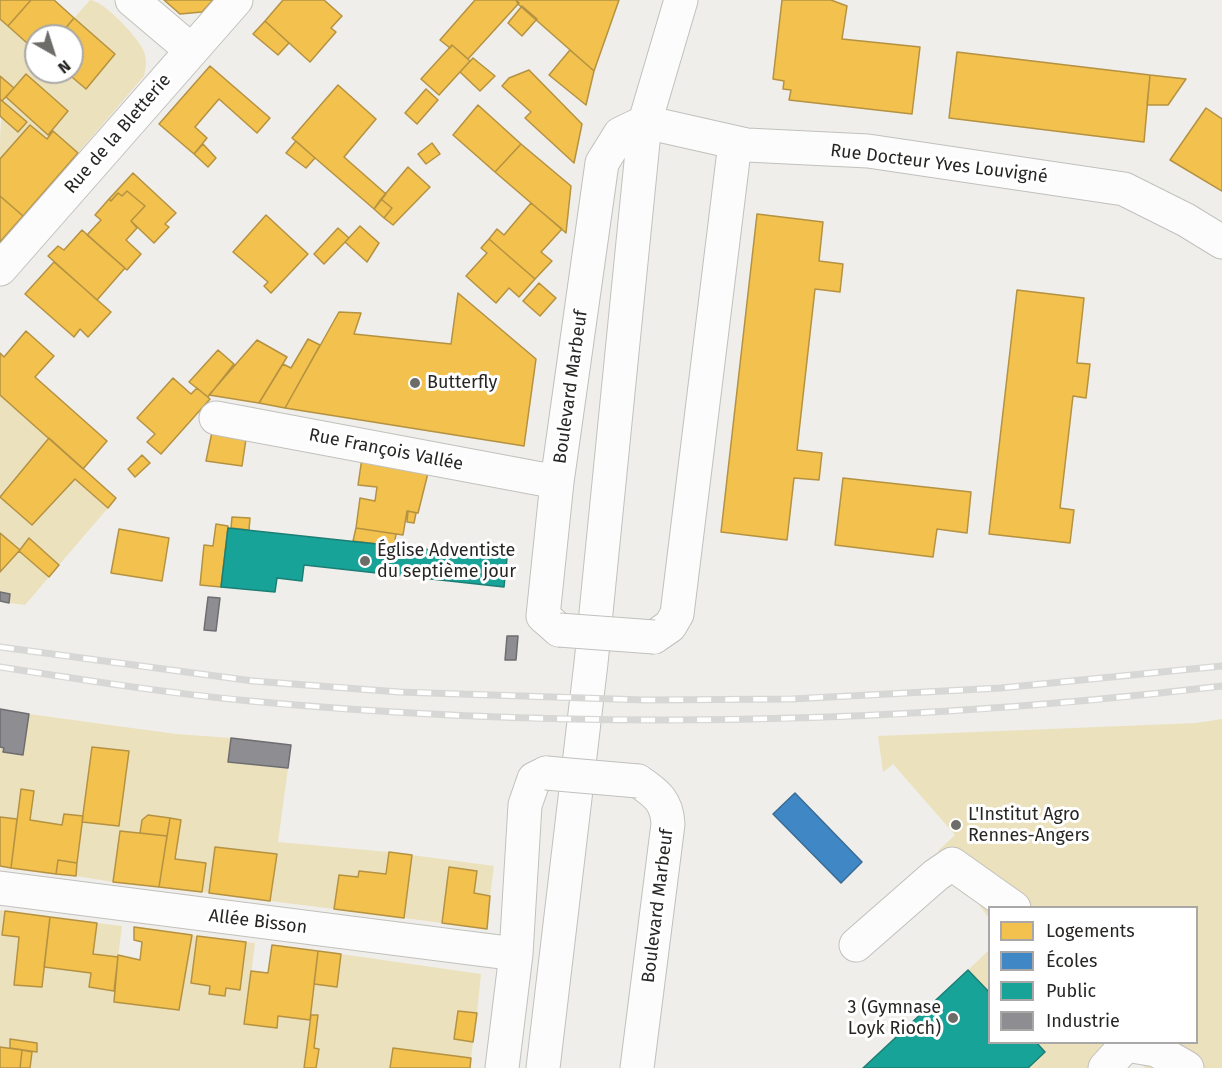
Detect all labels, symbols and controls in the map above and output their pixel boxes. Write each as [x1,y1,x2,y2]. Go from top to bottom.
north arrow [24,24,84,84]
text: N [54,56,74,78]
street label: Rue de la Bletterie [60,70,176,198]
street label: Rue Docteur Yves Louvigné [829,140,1049,188]
street label: Boulevard Marbeuf [550,309,592,465]
place label: Butterfly [427,372,497,394]
marker: Butterfly [408,376,422,390]
street label: Rue François Vallée [307,424,465,476]
place label: Église Adventiste du septième jour [377,540,516,582]
marker: Église Adventiste du septième jour [358,554,372,568]
place label: L'Institut Agro Rennes-Angers [968,804,1089,846]
marker: L'Institut Agro Rennes-Angers [949,818,963,832]
street label: Boulevard Marbeuf [638,828,678,984]
street label: Allée Bisson [208,905,308,939]
legend [988,906,1198,1044]
text: Logements [1046,920,1135,942]
text: Écoles [1046,950,1097,972]
text: Public [1046,980,1096,1002]
place label: 3 (Gymnase Loyk Rioch) [847,997,941,1040]
text: Industrie [1046,1010,1120,1032]
marker: 3 (Gymnase Loyk Rioch) [946,1011,960,1025]

